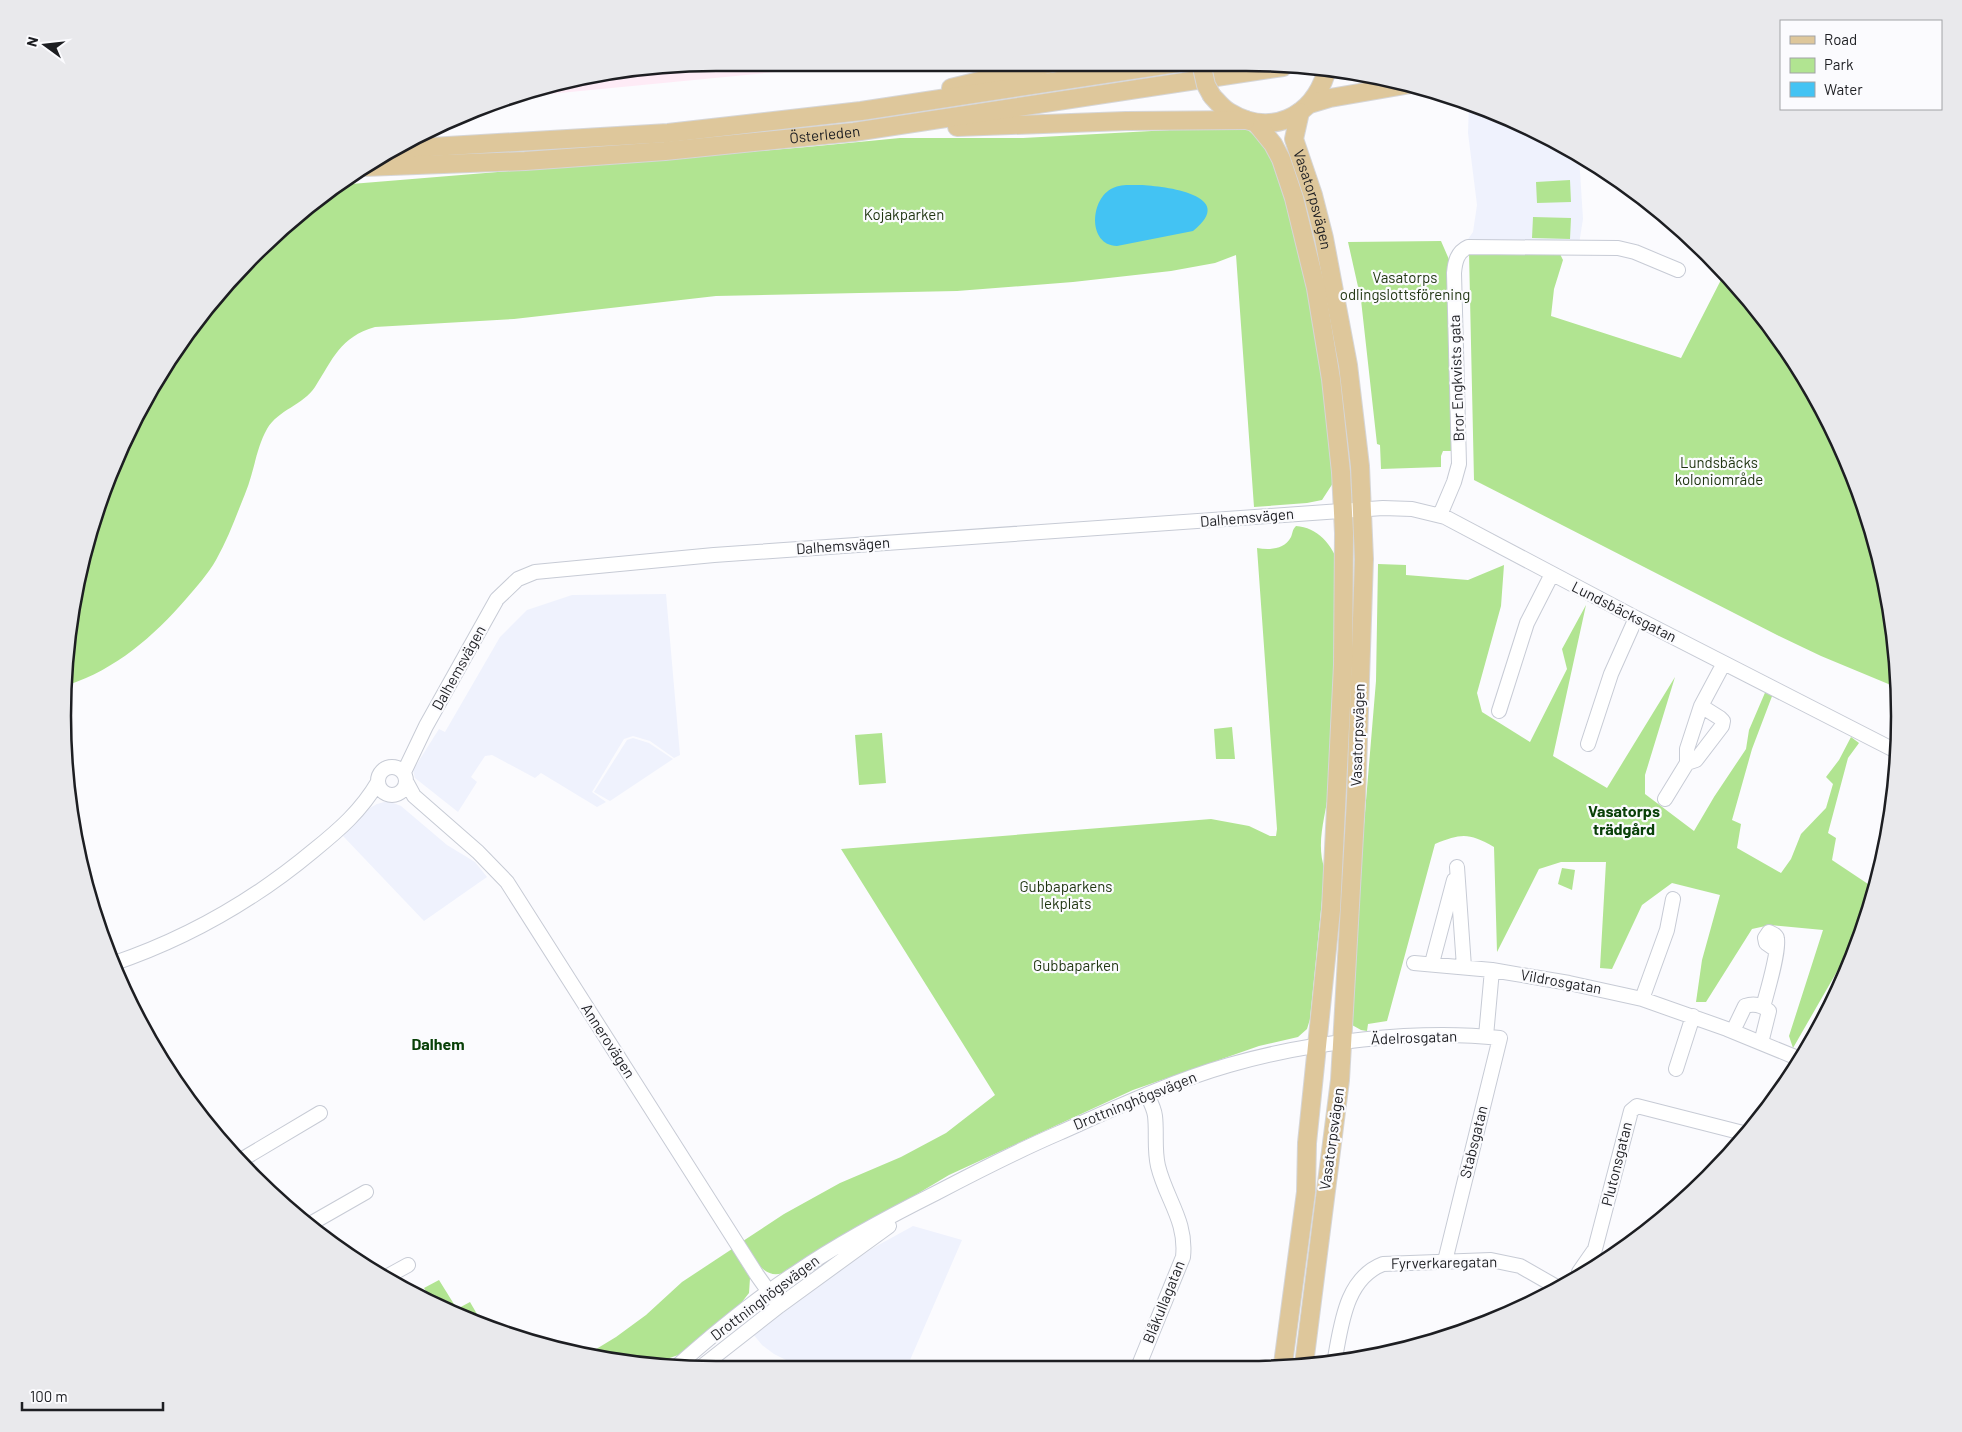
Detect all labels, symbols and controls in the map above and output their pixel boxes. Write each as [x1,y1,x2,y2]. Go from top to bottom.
north arrow [20,20,70,70]
legend [1780,20,1942,110]
text: Road [1824,30,1857,48]
text: N [23,35,41,48]
text: Park [1824,55,1854,73]
text: Water [1824,80,1863,98]
street label: Österleden [788,121,861,146]
street label: Vasatorpsvägen [1290,147,1336,251]
park label: Kojakparken [864,205,944,223]
park label: Vasatorps odlingslottsförening [1340,268,1470,303]
street label: Bror Engkvists gata [1445,314,1467,442]
park label: Lundsbäcks koloniområde [1675,453,1763,488]
street label: Dalhemsvägen [1199,504,1295,530]
street label: Dalhemsvägen [795,533,891,557]
street label: Lundsbäcksgatan [1569,577,1680,645]
street label: Dalhemsvägen [427,622,489,713]
street label: Vasatorpsvägen [1346,683,1368,787]
district label: Vasatorps trädgård [1588,801,1660,838]
park label: Gubbaparkens lekplats [1019,877,1113,912]
park label: Gubbaparken [1033,956,1119,974]
street label: Vildrosgatan [1519,965,1603,997]
street label: Annerovägen [578,1000,640,1081]
street label: Ädelrosgatan [1371,1027,1457,1047]
district label: Dalhem [411,1034,465,1053]
street label: Drottninghögsvägen [1070,1067,1199,1133]
street label: Vasatorpsvägen [1315,1087,1347,1191]
street label: Stabsgatan [1455,1104,1491,1180]
street label: Plutonsgatan [1597,1120,1635,1208]
street label: Drottninghögsvägen [707,1251,822,1344]
street label: Fyrverkaregatan [1391,1252,1497,1272]
street label: Blåkullagatan [1138,1258,1188,1346]
scale bar [22,1380,164,1412]
text: 100 m [30,1387,68,1405]

